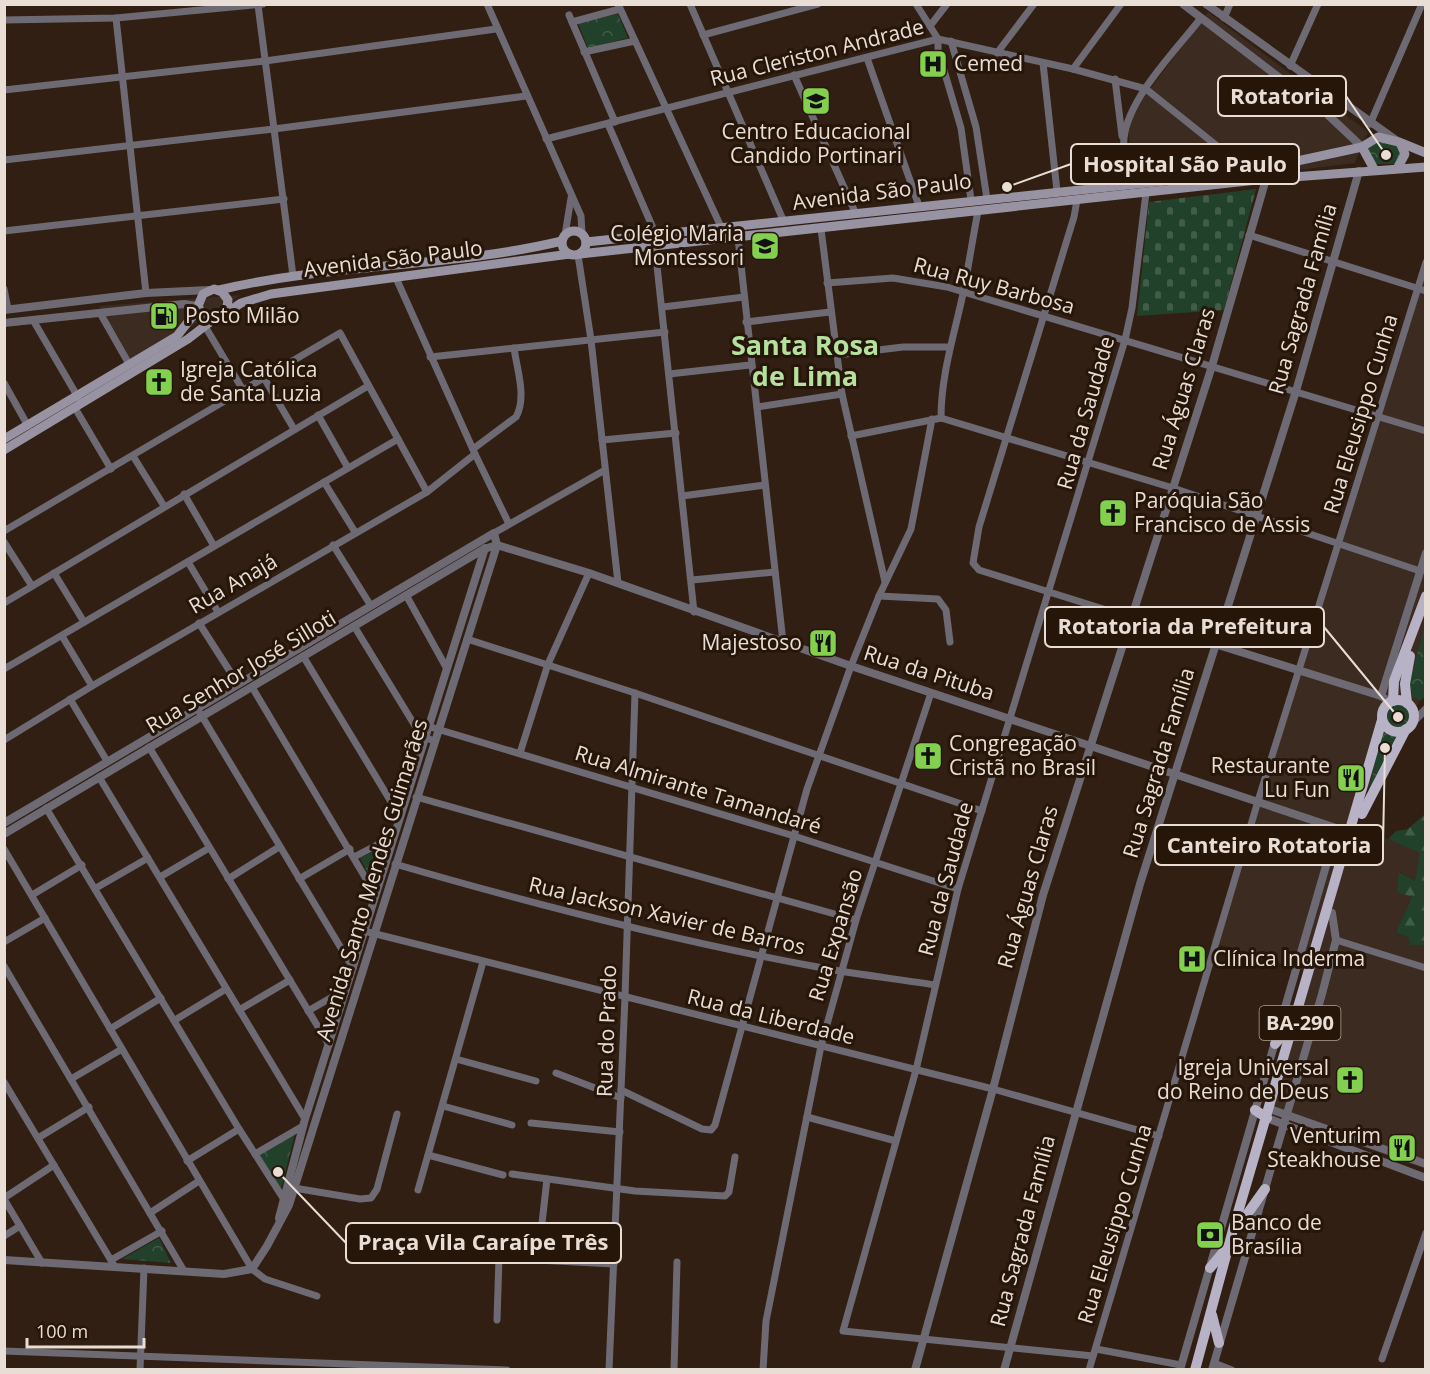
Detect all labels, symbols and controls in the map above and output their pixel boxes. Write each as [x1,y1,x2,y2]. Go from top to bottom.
street label: Rua Cleriston Andrade [707,12,927,92]
hospital icon: Cemed [917,48,949,80]
place label: Cemed [954,49,1023,77]
callout: Rotatoria [1218,76,1346,116]
text: Rotatoria [1230,80,1334,110]
school or university icon: Centro Educacional Candido Portinari [800,85,832,117]
place label: Centro Educacional Candido Portinari [721,117,911,169]
callout: Hospital São Paulo [1071,144,1299,184]
text: Hospital São Paulo [1083,148,1287,178]
street label: Avenida São Paulo [791,166,973,216]
street label: Rua Sagrada Família [1261,200,1343,397]
place label: Colégio Maria Montessori [610,219,744,271]
school or university icon: Colégio Maria Montessori [749,230,781,262]
street label: Avenida São Paulo [302,233,484,283]
street label: Rua Ruy Barbosa [911,250,1078,320]
fuel station icon: Posto Milão [148,300,180,332]
place label: Posto Milão [185,301,300,329]
street label: Rua Águas Claras [1145,304,1221,473]
street label: Rua Eleusippo Cunha [1316,311,1404,517]
district label: Santa Rosa de Lima [731,326,879,394]
street label: Rua da Saudade [1050,333,1120,493]
place label: Igreja Católica de Santa Luzia [180,355,321,407]
church icon: Igreja Católica de Santa Luzia [143,366,175,398]
place label: Paróquia São Francisco de Assis [1134,486,1310,538]
church icon: Paróquia São Francisco de Assis [1097,497,1129,529]
street label: Rua Anajá [183,547,282,620]
street label: Rua Senhor José Silloti [140,603,341,739]
callout: Rotatoria da Prefeitura [1045,607,1324,647]
text: Rotatoria da Prefeitura [1057,610,1313,640]
restaurant icon: Majestoso [807,627,839,659]
place label: Majestoso [702,628,802,656]
street label: Rua da Pituba [860,638,998,706]
street label: Rua Sagrada Família [1116,664,1200,861]
street label: Avenida Santo Mendes Guimarães [309,715,433,1044]
place label: Congregação Cristã no Brasil [949,729,1096,781]
street label: Rua Almirante Tamandaré [572,738,825,840]
church icon: Congregação Cristã no Brasil [912,740,944,772]
place label: Restaurante Lu Fun [1211,751,1330,803]
restaurant icon: Restaurante Lu Fun [1335,762,1367,794]
street label: Rua da Saudade [911,799,979,959]
street label: Rua Águas Claras [990,802,1064,971]
callout: Canteiro Rotatoria [1155,825,1383,865]
text: Canteiro Rotatoria [1167,829,1371,859]
street label: Rua Expansão [802,865,869,1004]
street label: Rua Jackson Xavier de Barros [526,870,808,960]
hospital icon: Clínica Inderma [1176,943,1208,975]
place label: Clínica Inderma [1213,944,1365,972]
street label: Rua do Prado [590,964,622,1098]
street label: Rua da Liberdade [685,982,858,1050]
road number: BA-290 [1260,1006,1340,1040]
place label: Igreja Universal do Reino de Deus [1157,1053,1329,1105]
church icon: Igreja Universal do Reino de Deus [1334,1064,1366,1096]
street label: Rua Eleusippo Cunha [1070,1121,1158,1327]
place label: Venturim Steakhouse [1267,1121,1381,1173]
street label: Rua Sagrada Família [983,1132,1061,1330]
restaurant icon: Venturim Steakhouse [1386,1132,1418,1164]
place label: Banco de Brasília [1231,1208,1322,1260]
bank icon: Banco de Brasília [1194,1219,1226,1251]
callout: Praça Vila Caraípe Três [346,1223,621,1263]
text: Praça Vila Caraípe Três [358,1226,608,1256]
scale bar [27,1311,144,1349]
text: 100 m [36,1319,88,1343]

